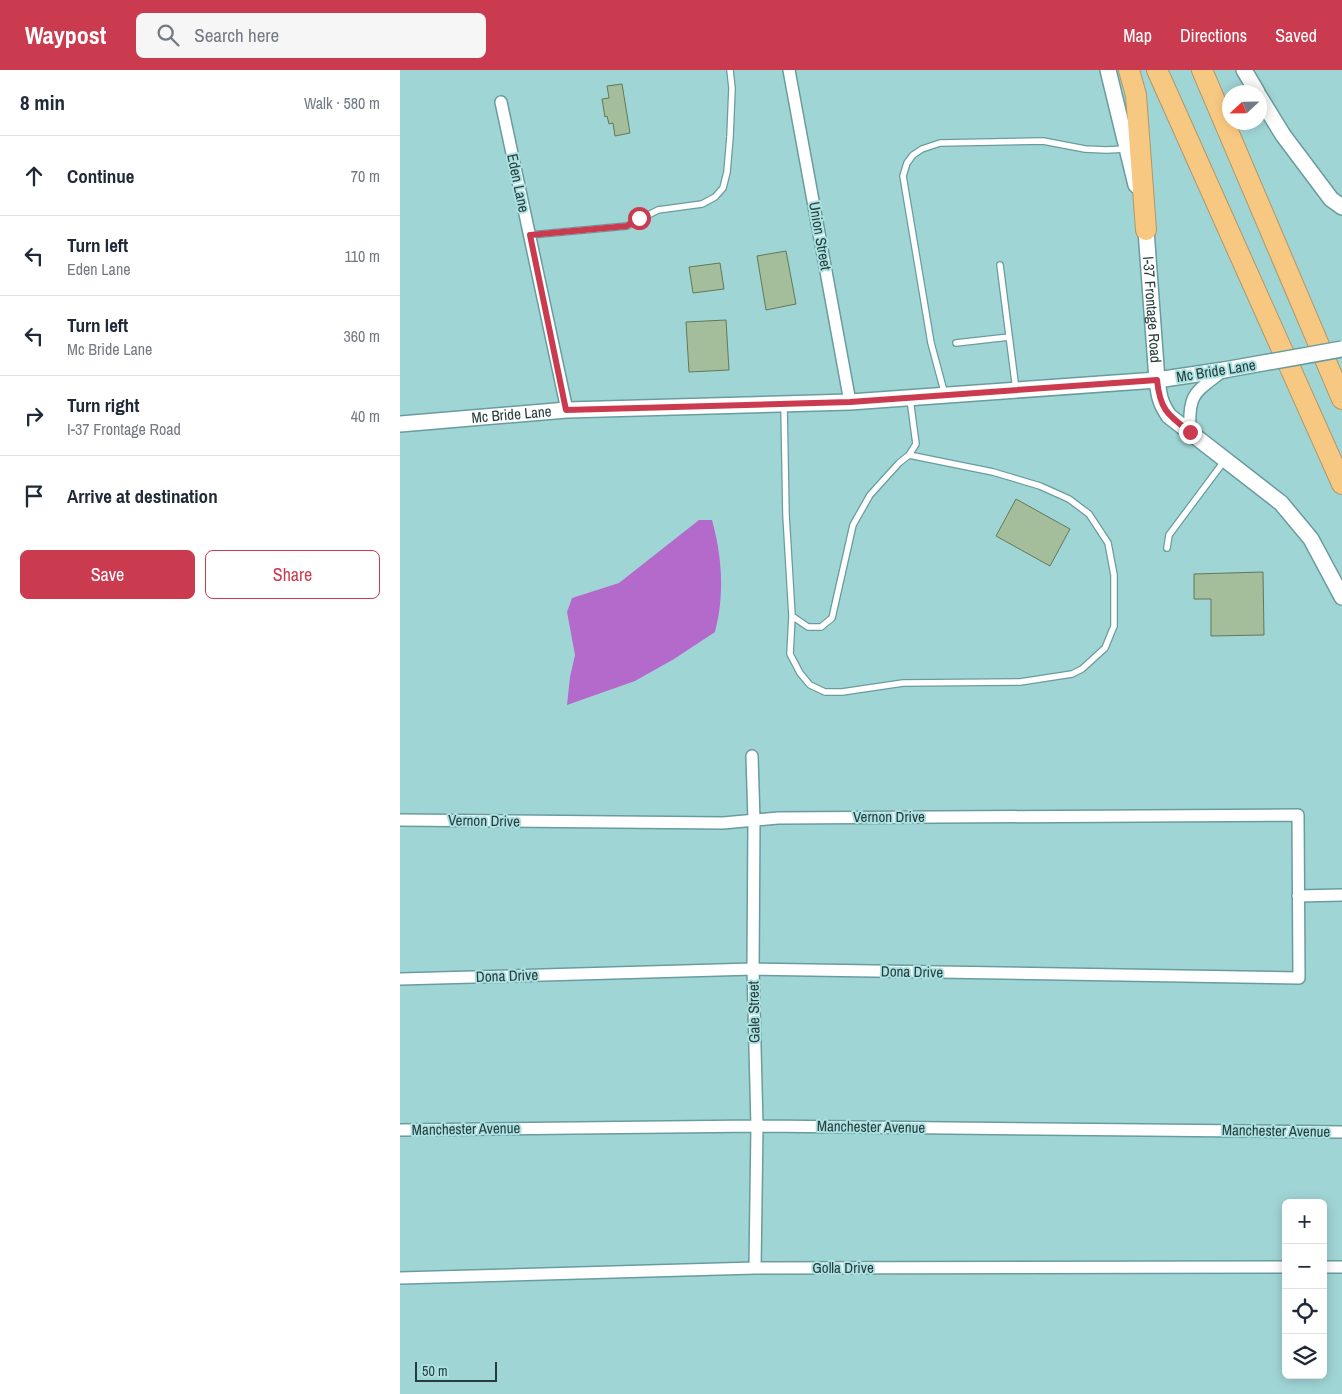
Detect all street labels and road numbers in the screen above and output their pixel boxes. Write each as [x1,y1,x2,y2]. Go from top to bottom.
street label: Eden Lane [502,152,535,214]
street label: Union Street [804,200,837,272]
street label: I-37 Frontage Road [1138,256,1167,364]
street label: Mc Bride Lane [1175,354,1257,387]
street label: Mc Bride Lane [471,400,552,428]
street label: Vernon Drive [853,806,925,827]
street label: Vernon Drive [448,809,520,832]
street label: Dona Drive [881,960,943,983]
street label: Dona Drive [476,964,539,987]
street label: Gale Street [742,980,765,1043]
street label: Manchester Avenue [817,1115,926,1138]
street label: Manchester Avenue [412,1117,521,1140]
street label: Manchester Avenue [1222,1119,1331,1142]
street label: Golla Drive [812,1257,874,1278]

